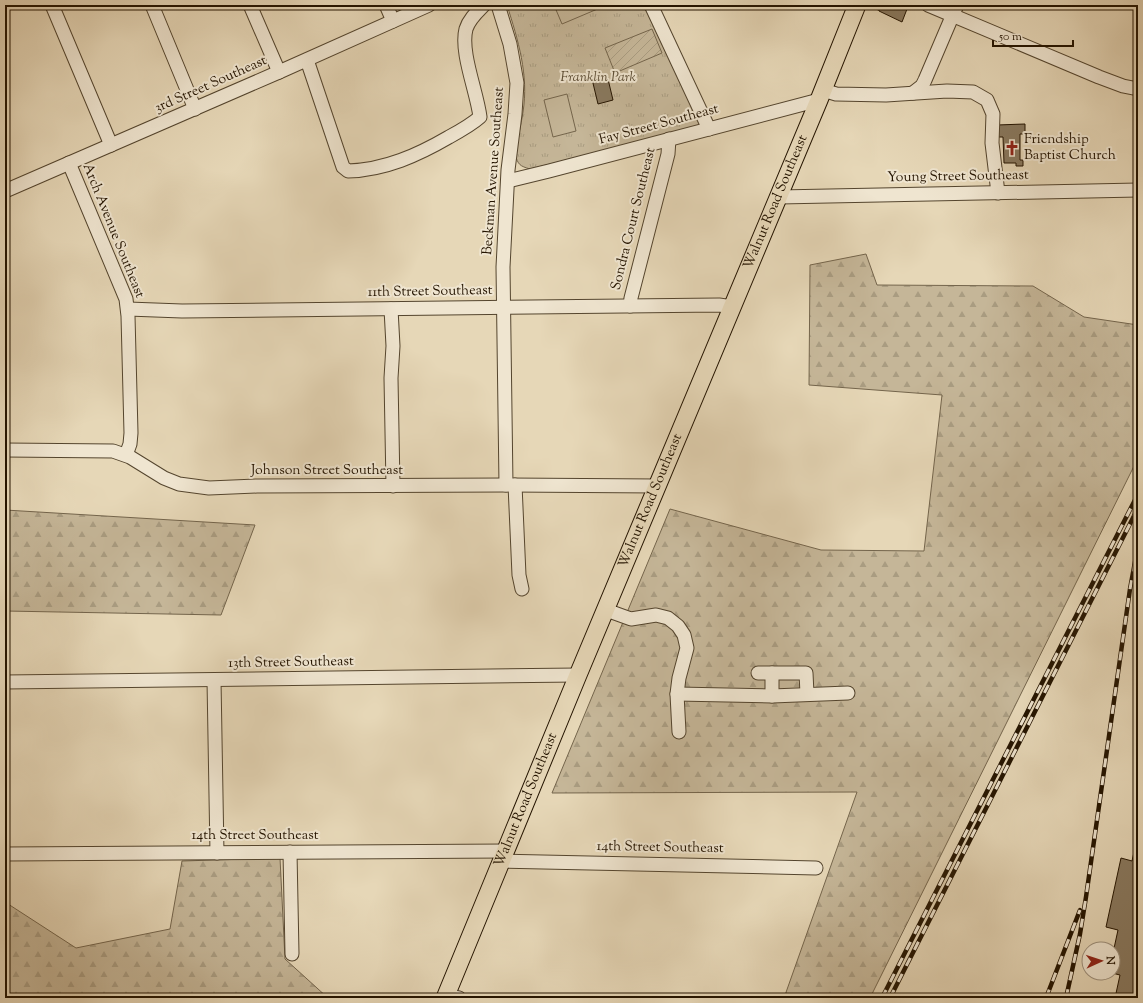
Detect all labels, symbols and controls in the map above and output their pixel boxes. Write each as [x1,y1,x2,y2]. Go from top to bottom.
scale bar [993,22,1073,48]
text: 50 m [998,28,1022,46]
street label: 3rd Street Southeast [152,51,271,119]
park label: Franklin Park [560,68,636,88]
street label: Beckman Avenue Southeast [478,86,510,256]
street label: Fay Street Southeast [597,99,721,151]
place label: Friendship Baptist Church [1024,130,1116,166]
street label: Walnut Road Southeast [739,132,813,272]
church icon: Friendship Baptist Church [1003,139,1021,157]
street label: Sondra Court Southeast [607,145,661,292]
street label: Arch Avenue Southeast [77,161,149,302]
street label: Young Street Southeast [887,166,1029,188]
street label: 11th Street Southeast [367,281,493,303]
street label: Walnut Road Southeast [614,431,688,571]
street label: Johnson Street Southeast [250,461,403,481]
street label: 13th Street Southeast [228,652,354,674]
street label: Walnut Road Southeast [490,730,563,870]
street label: 14th Street Southeast [191,826,319,846]
street label: 14th Street Southeast [596,837,724,859]
north arrow [1081,941,1121,981]
text: N [1102,955,1118,966]

